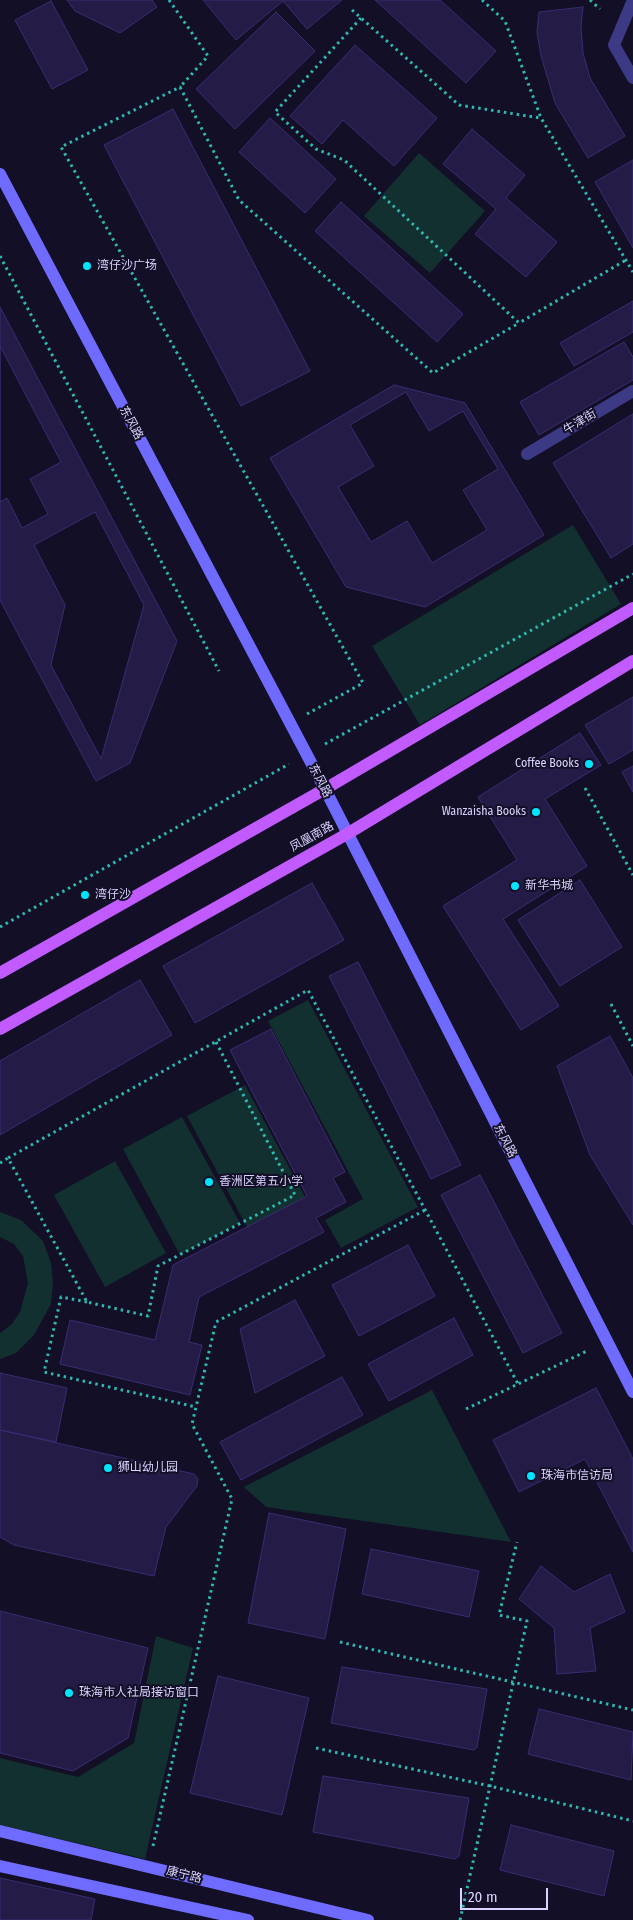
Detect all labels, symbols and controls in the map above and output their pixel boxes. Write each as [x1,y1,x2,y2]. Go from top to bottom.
place label: 湾仔沙广场 [97,259,157,273]
marker: 湾仔沙广场 [81,260,93,272]
street label: 东风路 [116,404,146,442]
street label: 牛津街 [561,407,599,437]
place label: Coffee Books [515,757,579,771]
marker: Coffee Books [583,758,595,770]
street label: 东风路 [305,762,335,800]
place label: Wanzaisha Books [442,805,526,819]
marker: Wanzaisha Books [530,806,542,818]
street label: 凤凰南路 [288,819,336,855]
place label: 新华书城 [525,879,573,893]
marker: 新华书城 [509,880,521,892]
place label: 湾仔沙 [95,888,131,902]
marker: 湾仔沙 [79,889,91,901]
street label: 东风路 [490,1122,520,1160]
place label: 香洲区第五小学 [219,1175,303,1189]
marker: 香洲区第五小学 [203,1176,215,1188]
place label: 狮山幼儿园 [118,1461,178,1475]
marker: 狮山幼儿园 [102,1462,114,1474]
place label: 珠海市信访局 [541,1469,613,1483]
marker: 珠海市信访局 [525,1470,537,1482]
place label: 珠海市人社局接访窗口 [79,1686,199,1700]
marker: 珠海市人社局接访窗口 [63,1687,75,1699]
street label: 康宁路 [165,1864,203,1886]
scale bar [463,1878,550,1910]
text: 20 m [468,1888,498,1906]

